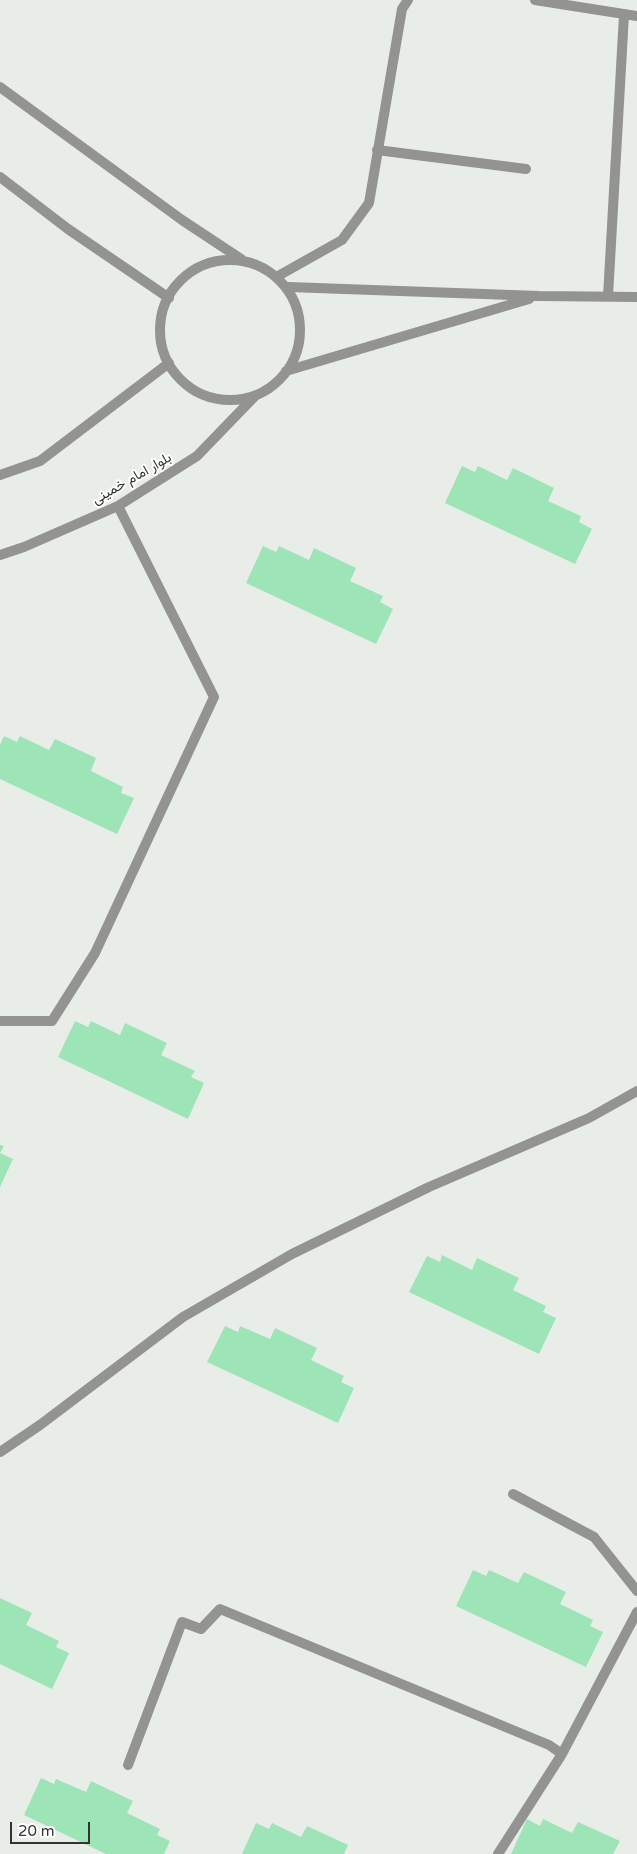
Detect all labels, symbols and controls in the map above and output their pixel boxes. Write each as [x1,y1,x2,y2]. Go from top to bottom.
street label: بلوار امام خمینی [89,449,175,509]
scale bar [12,1812,92,1844]
text: 20 m [18,1822,55,1840]

